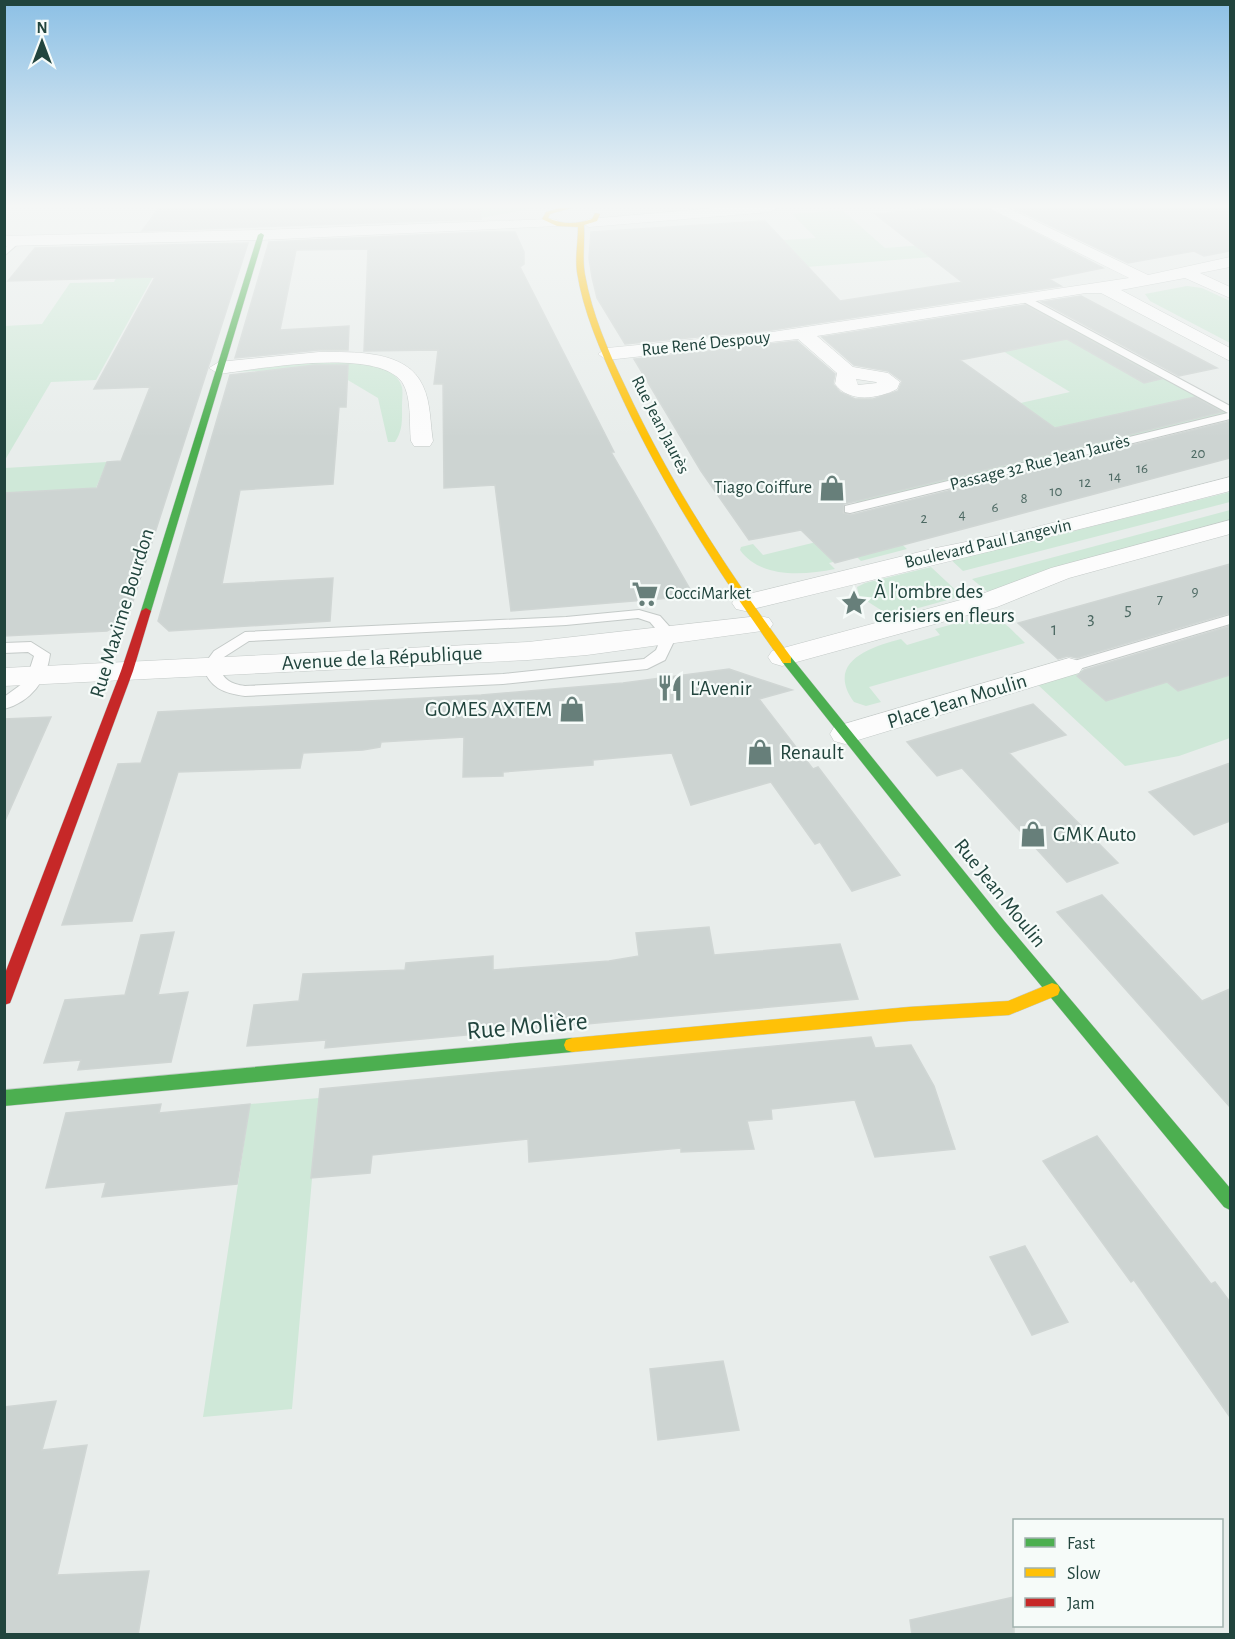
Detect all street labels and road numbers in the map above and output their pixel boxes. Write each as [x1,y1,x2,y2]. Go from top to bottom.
street label: Rue René Despouy [641,328,772,360]
street label: Rue Jean Jaurès [628,373,692,477]
street label: Passage 32 Rue Jean Jaurès [948,432,1132,494]
street label: Boulevard Paul Langevin [903,516,1073,572]
street label: Rue Maxime Bourdon [86,526,158,700]
street label: Avenue de la République [281,642,483,674]
street label: Place Jean Moulin [885,670,1029,732]
street label: Rue Jean Moulin [950,835,1050,951]
street label: Rue Molière [465,1008,589,1044]

